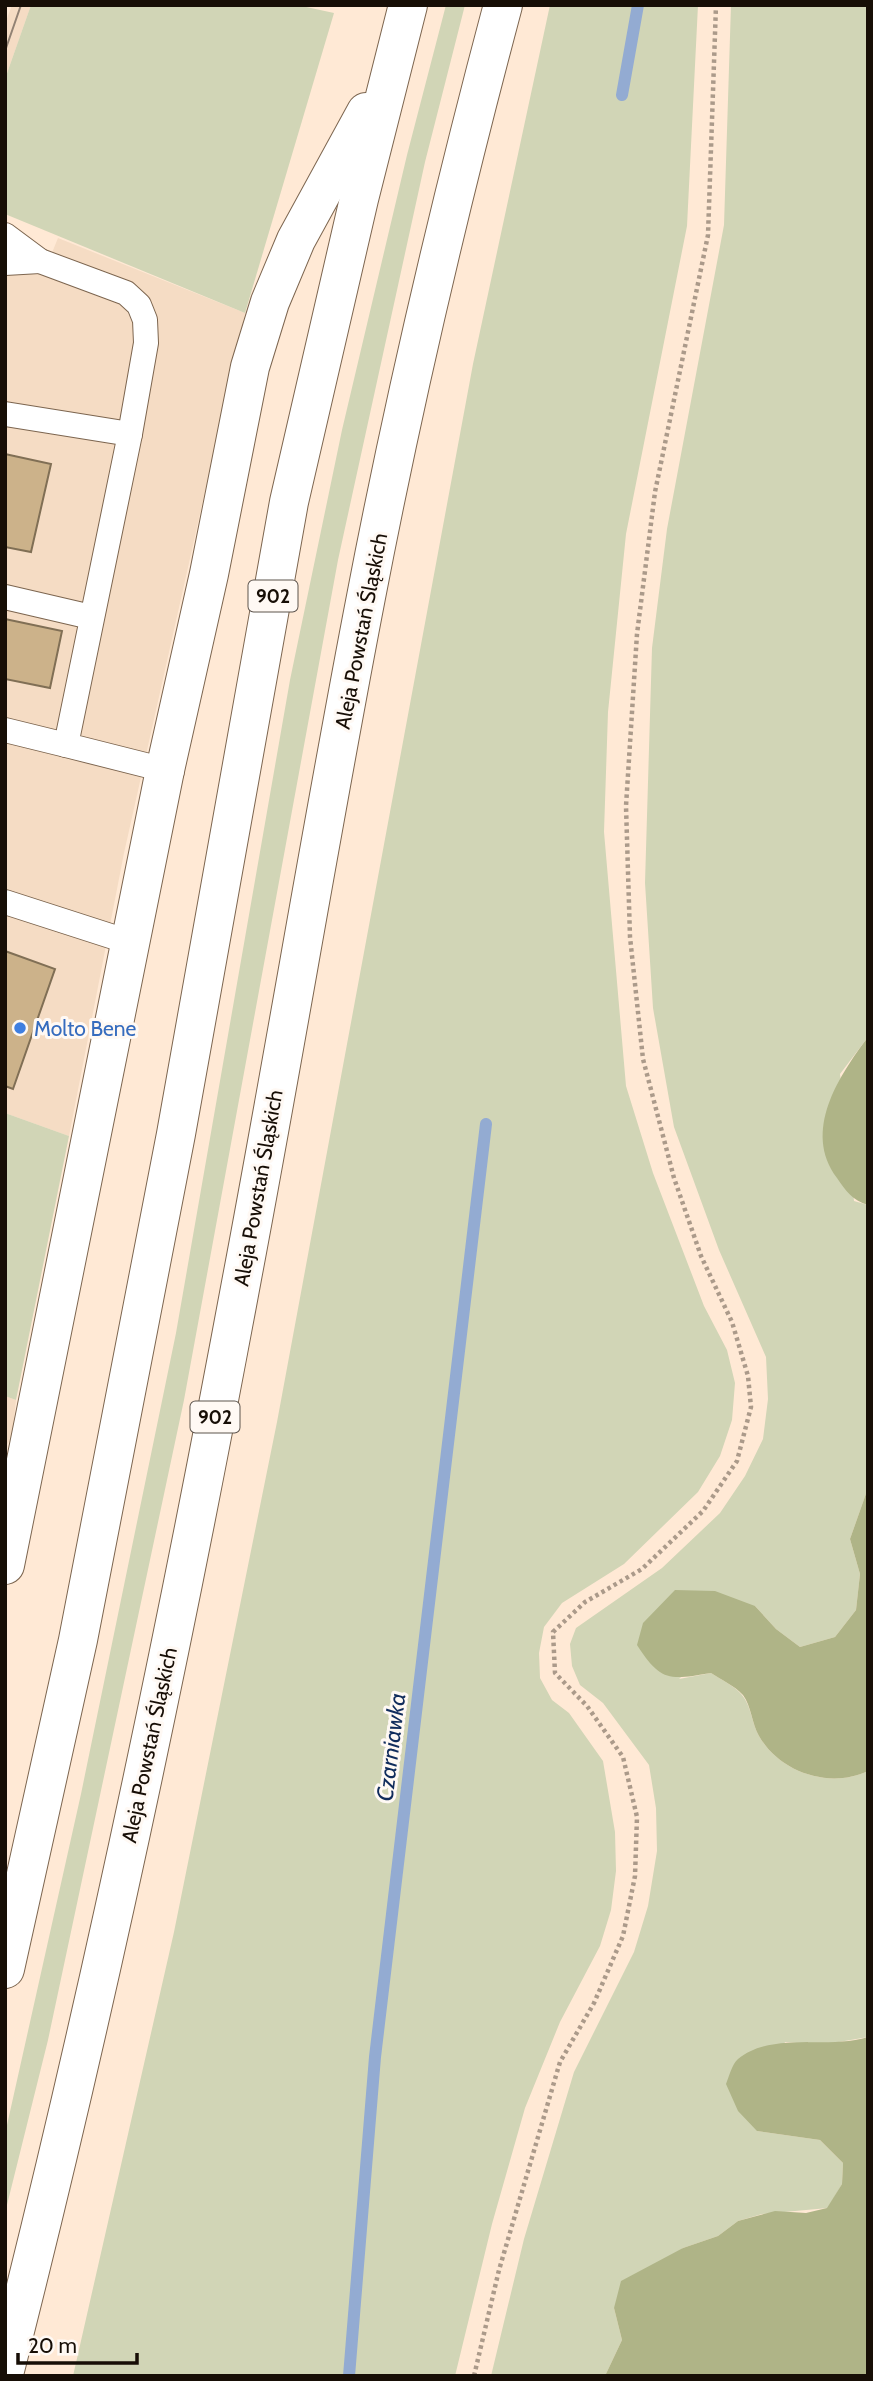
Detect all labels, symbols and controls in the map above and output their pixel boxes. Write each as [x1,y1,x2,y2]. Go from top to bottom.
street label: Aleja Powstań Śląskich [330,531,393,731]
road number: 902 [248,580,298,611]
place label: Molto Bene [34,1016,136,1041]
marker: Molto Bene [12,1020,28,1036]
street label: Aleja Powstań Śląskich [228,1088,289,1288]
road number: 902 [190,1401,240,1432]
street label: Aleja Powstań Śląskich [116,1645,183,1845]
water label: Czarniawka [370,1691,412,1803]
scale bar [18,2322,136,2366]
text: 20 m [28,2333,77,2358]

